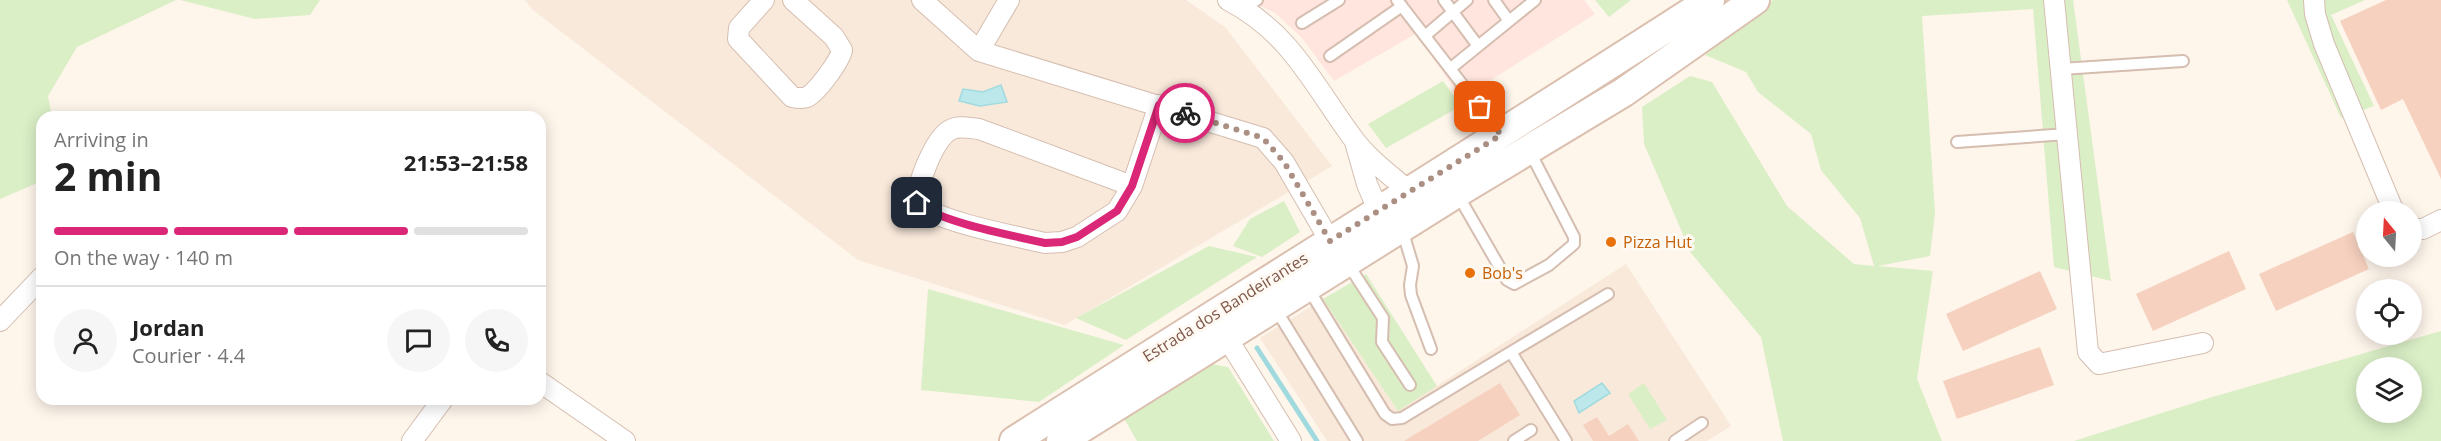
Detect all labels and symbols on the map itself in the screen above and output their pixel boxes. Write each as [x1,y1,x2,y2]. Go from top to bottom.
pin [1454,81,1505,132]
courier [1155,83,1215,143]
pin [891,177,942,228]
north arrow [2356,201,2422,267]
place label: Pizza Hut [1623,231,1692,253]
marker: Pizza Hut [1604,235,1618,249]
street label: Estrada dos Bandeirantes [1138,247,1312,367]
place label: Bob's [1482,262,1523,284]
marker: Bob's [1463,266,1477,280]

